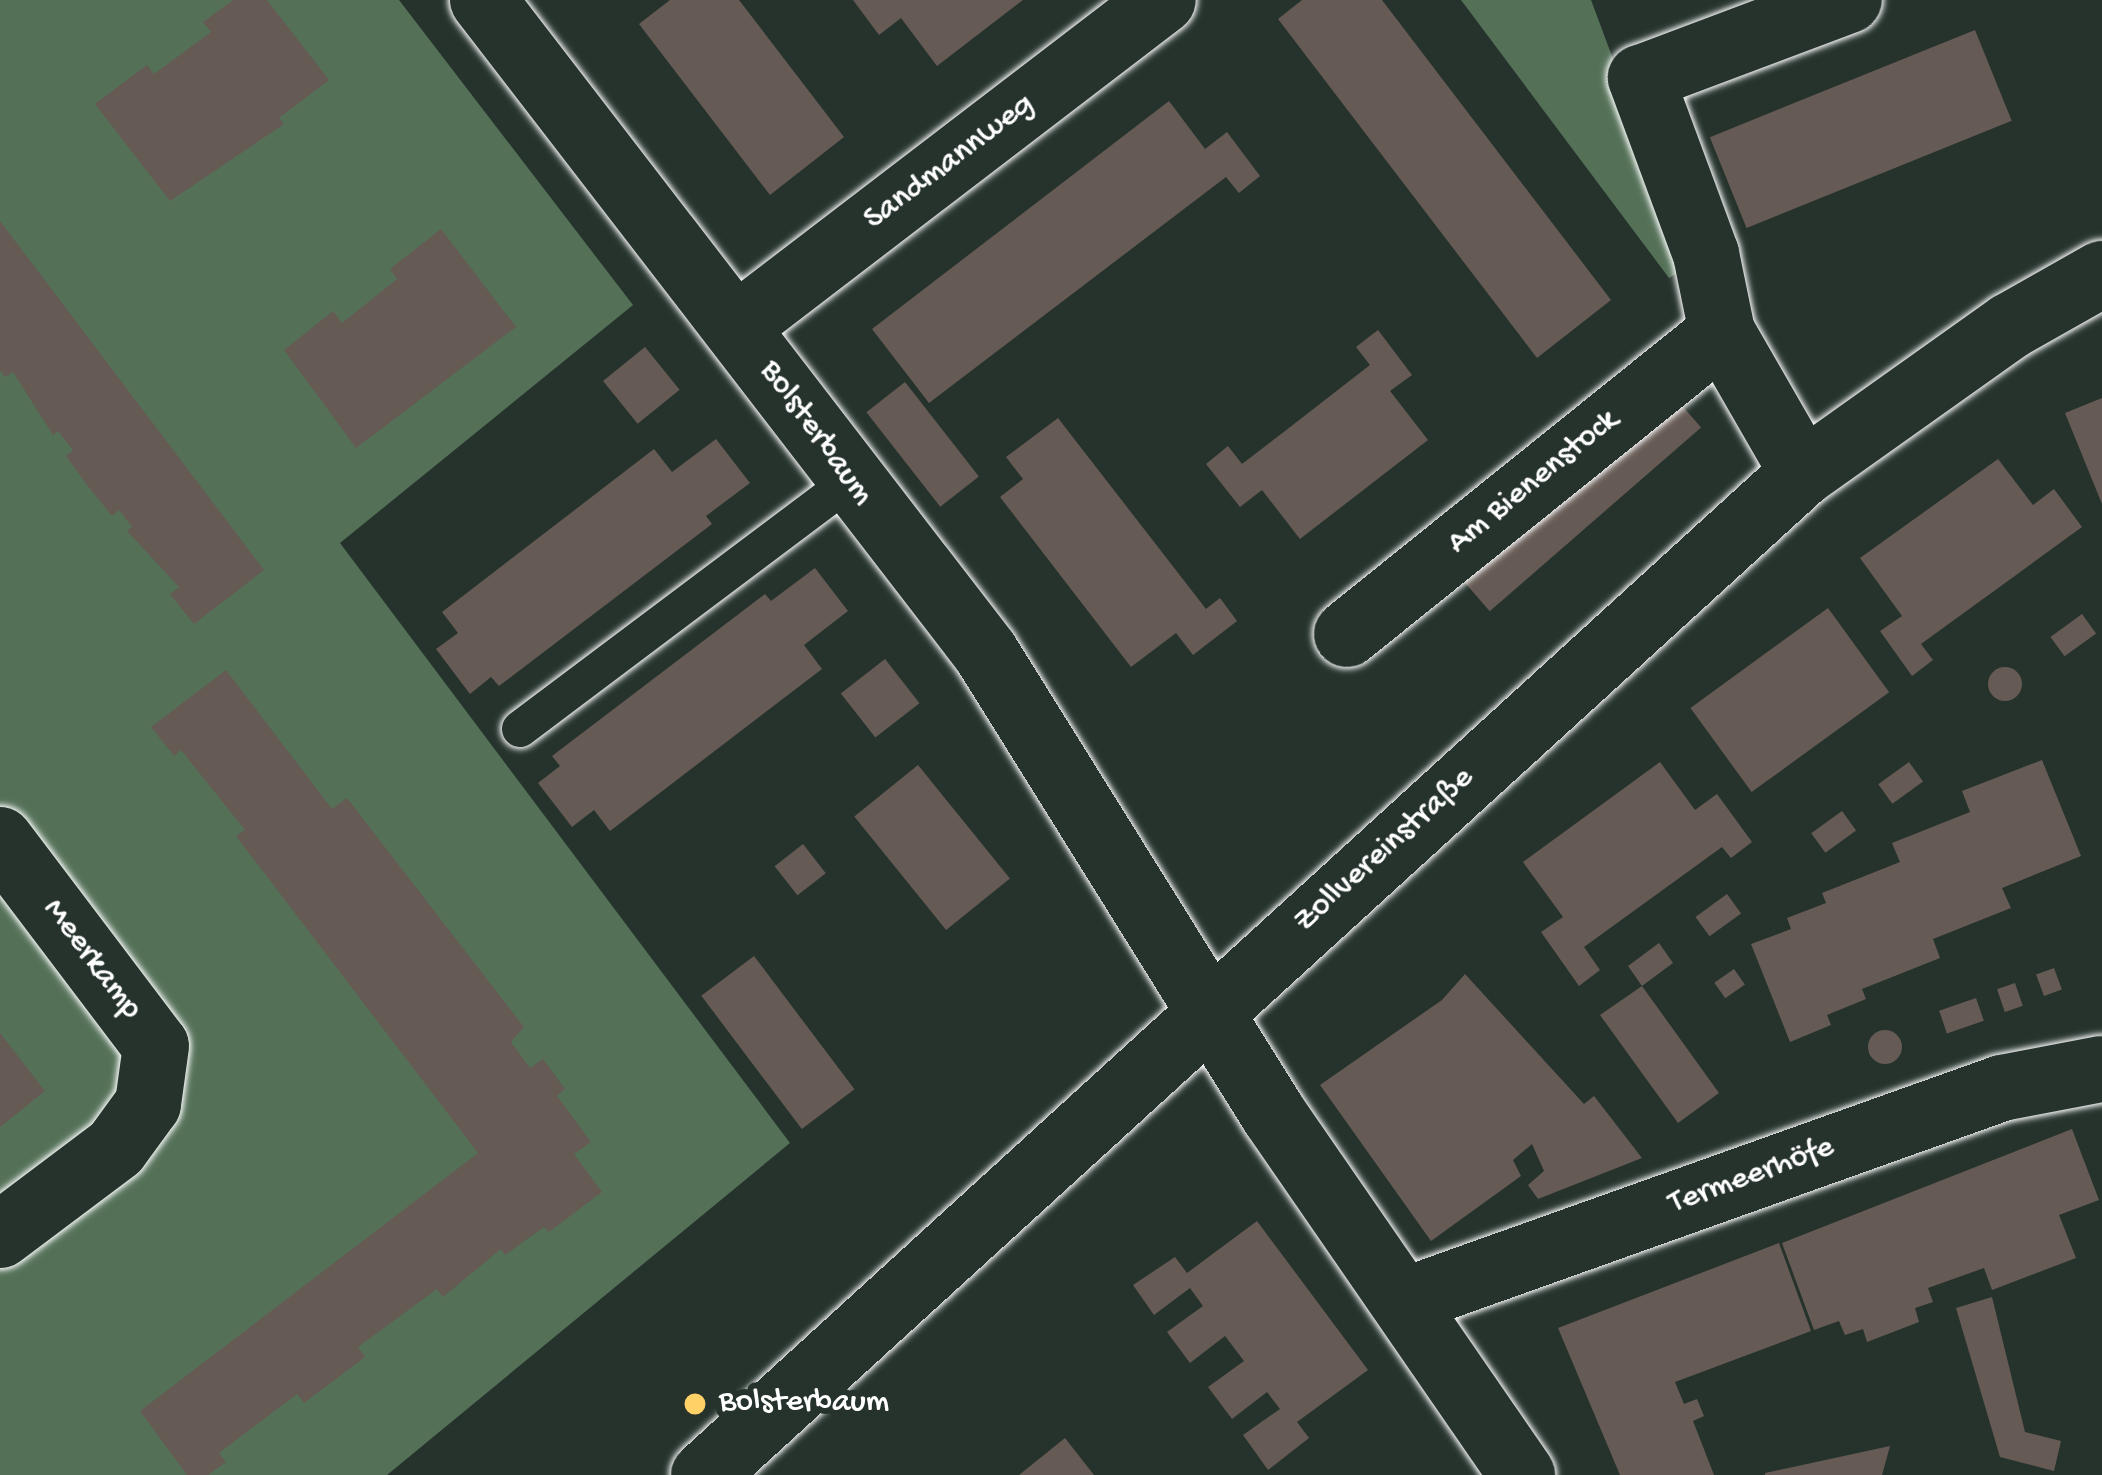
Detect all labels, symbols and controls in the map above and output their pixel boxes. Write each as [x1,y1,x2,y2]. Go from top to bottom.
street label: Sandmannweg [857,86,1043,240]
street label: Bolsterbaum [749,353,881,515]
street label: Am Bienenstock [1440,402,1628,564]
street label: Zollvereinstraße [1287,760,1483,942]
street label: Meerkamp [33,892,149,1028]
street label: Termeerhöfe [1664,1129,1840,1225]
place label: Bolsterbaum [719,1384,889,1424]
marker: Bolsterbaum [682,1391,708,1417]

